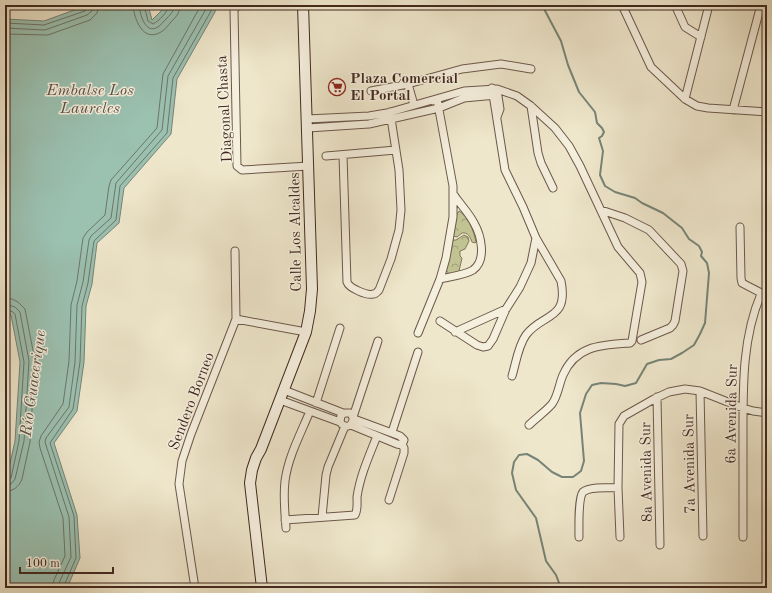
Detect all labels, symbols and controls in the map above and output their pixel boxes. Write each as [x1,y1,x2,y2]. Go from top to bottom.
street label: Diagonal Chasta [215,54,236,163]
place label: Plaza Comercial El Portal [350,72,459,104]
supermarket icon: Plaza Comercial El Portal [327,77,347,97]
water label: Embalse Los Laureles [45,83,134,117]
street label: Calle Los Alcaldes [288,172,305,292]
water label: Río Guacerique [18,329,49,438]
street label: Sendero Borneo [167,351,218,452]
street label: 6a Avenida Sur [724,364,741,464]
street label: 7a Avenida Sur [682,414,699,514]
street label: 8a Avenida Sur [639,422,656,522]
scale bar [20,549,113,575]
text: 100 m [26,558,60,570]

